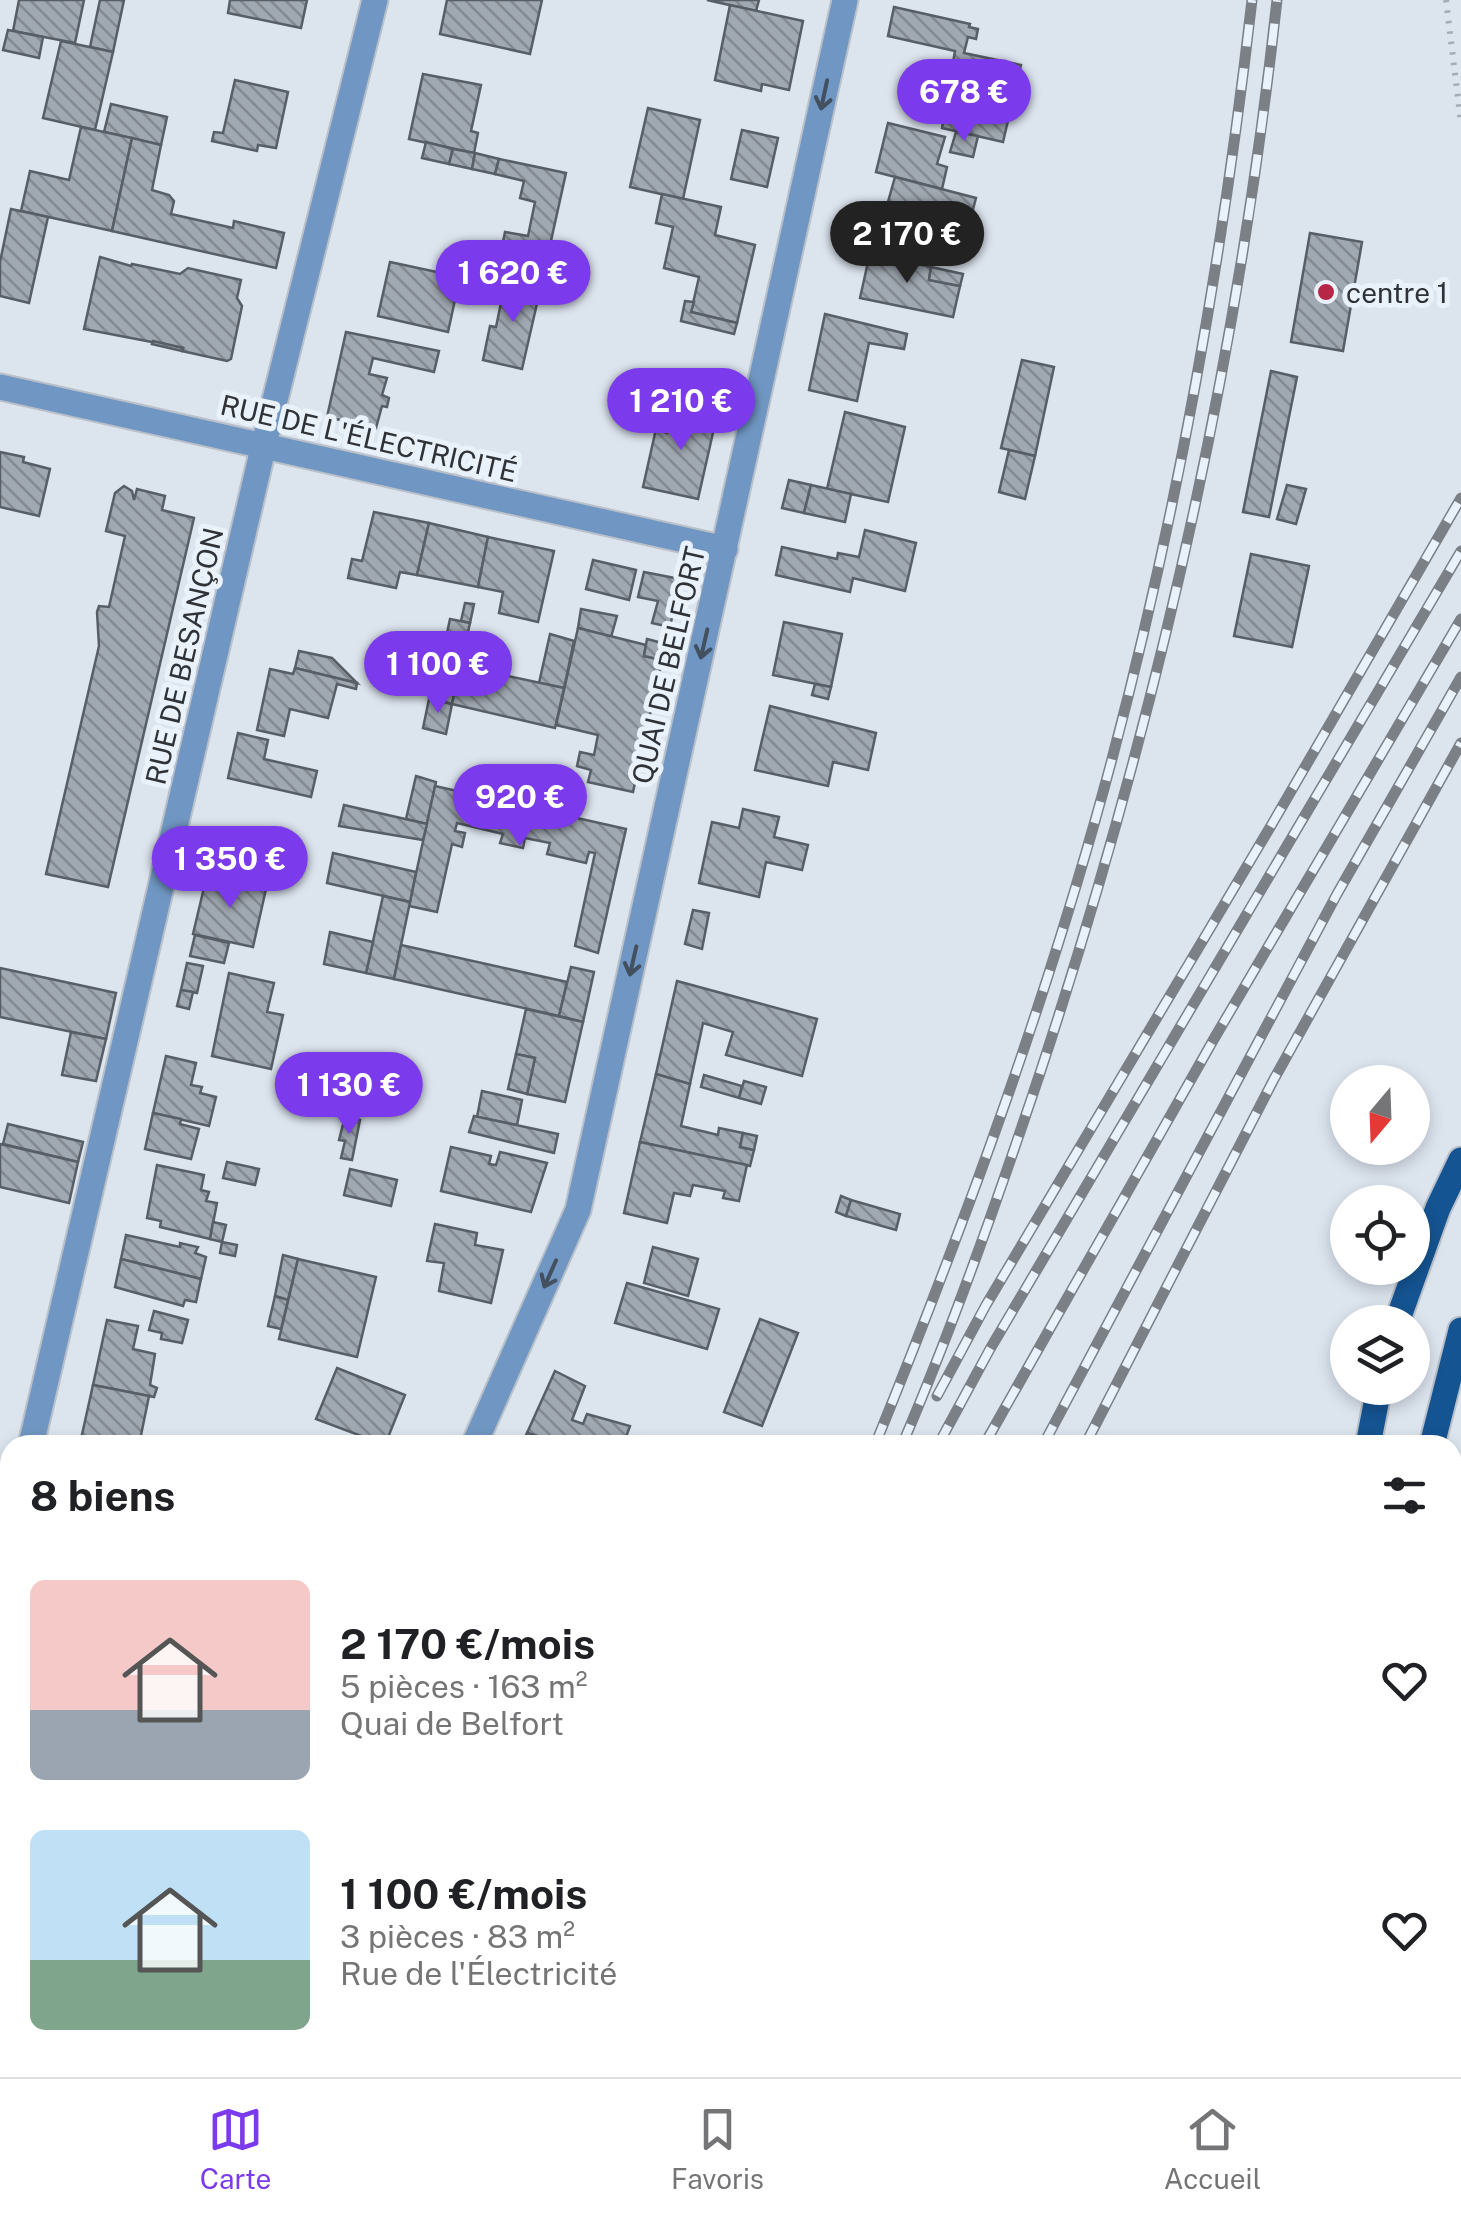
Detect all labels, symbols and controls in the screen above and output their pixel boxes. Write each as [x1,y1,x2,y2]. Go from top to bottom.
pin: 678 € [894,59,1034,144]
text: 678 € [919,73,1009,110]
one-way arrow [814,78,833,110]
pin: 2 170 € [815,201,999,286]
text: 2 170 € [852,215,962,252]
pin: 1 620 € [421,240,605,325]
text: 1 620 € [457,254,569,291]
place label: centre 1 [1346,276,1448,309]
marker: centre 1 [1315,281,1337,303]
pin: 1 210 € [589,368,773,453]
text: 1 210 € [629,382,733,419]
street label: RUE DE L'ÉLECTRICITÉ [217,388,521,488]
street label: RUE DE BESANÇON [138,524,230,788]
street label: QUAI DE BELFORT [625,543,711,787]
one-way arrow [694,627,712,659]
pin: 1 100 € [346,631,530,716]
text: 1 100 € [386,645,490,682]
pin: 920 € [450,764,590,849]
text: 920 € [475,778,565,815]
pin: 1 350 € [138,826,322,911]
text: 1 350 € [174,840,286,877]
one-way arrow [623,944,642,976]
pin: 1 130 € [257,1052,441,1137]
north arrow [1330,1065,1430,1165]
map controls [1330,1065,1430,1405]
text: 1 130 € [297,1066,401,1103]
button: locate [1330,1185,1430,1285]
one-way arrow [540,1258,558,1289]
button: layers [1330,1305,1430,1405]
icon: filters [1377,1468,1432,1523]
text: 8 biens [30,1471,175,1520]
text: 2 170 €/mois [340,1619,595,1668]
icon: home [110,1620,230,1740]
icon: heart [1377,1653,1432,1708]
text: 5 pièces · 163 m² [340,1668,588,1705]
text: Quai de Belfort [340,1705,564,1742]
text: 1 100 €/mois [340,1869,587,1918]
icon: home [110,1870,230,1990]
icon: heart [1377,1903,1432,1958]
text: 3 pièces · 83 m² [340,1918,575,1955]
text: Rue de l'Électricité [340,1955,617,1992]
tab: Carte [200,2102,271,2195]
tab: Favoris [671,2102,764,2195]
tab: Accueil [1164,2102,1261,2195]

